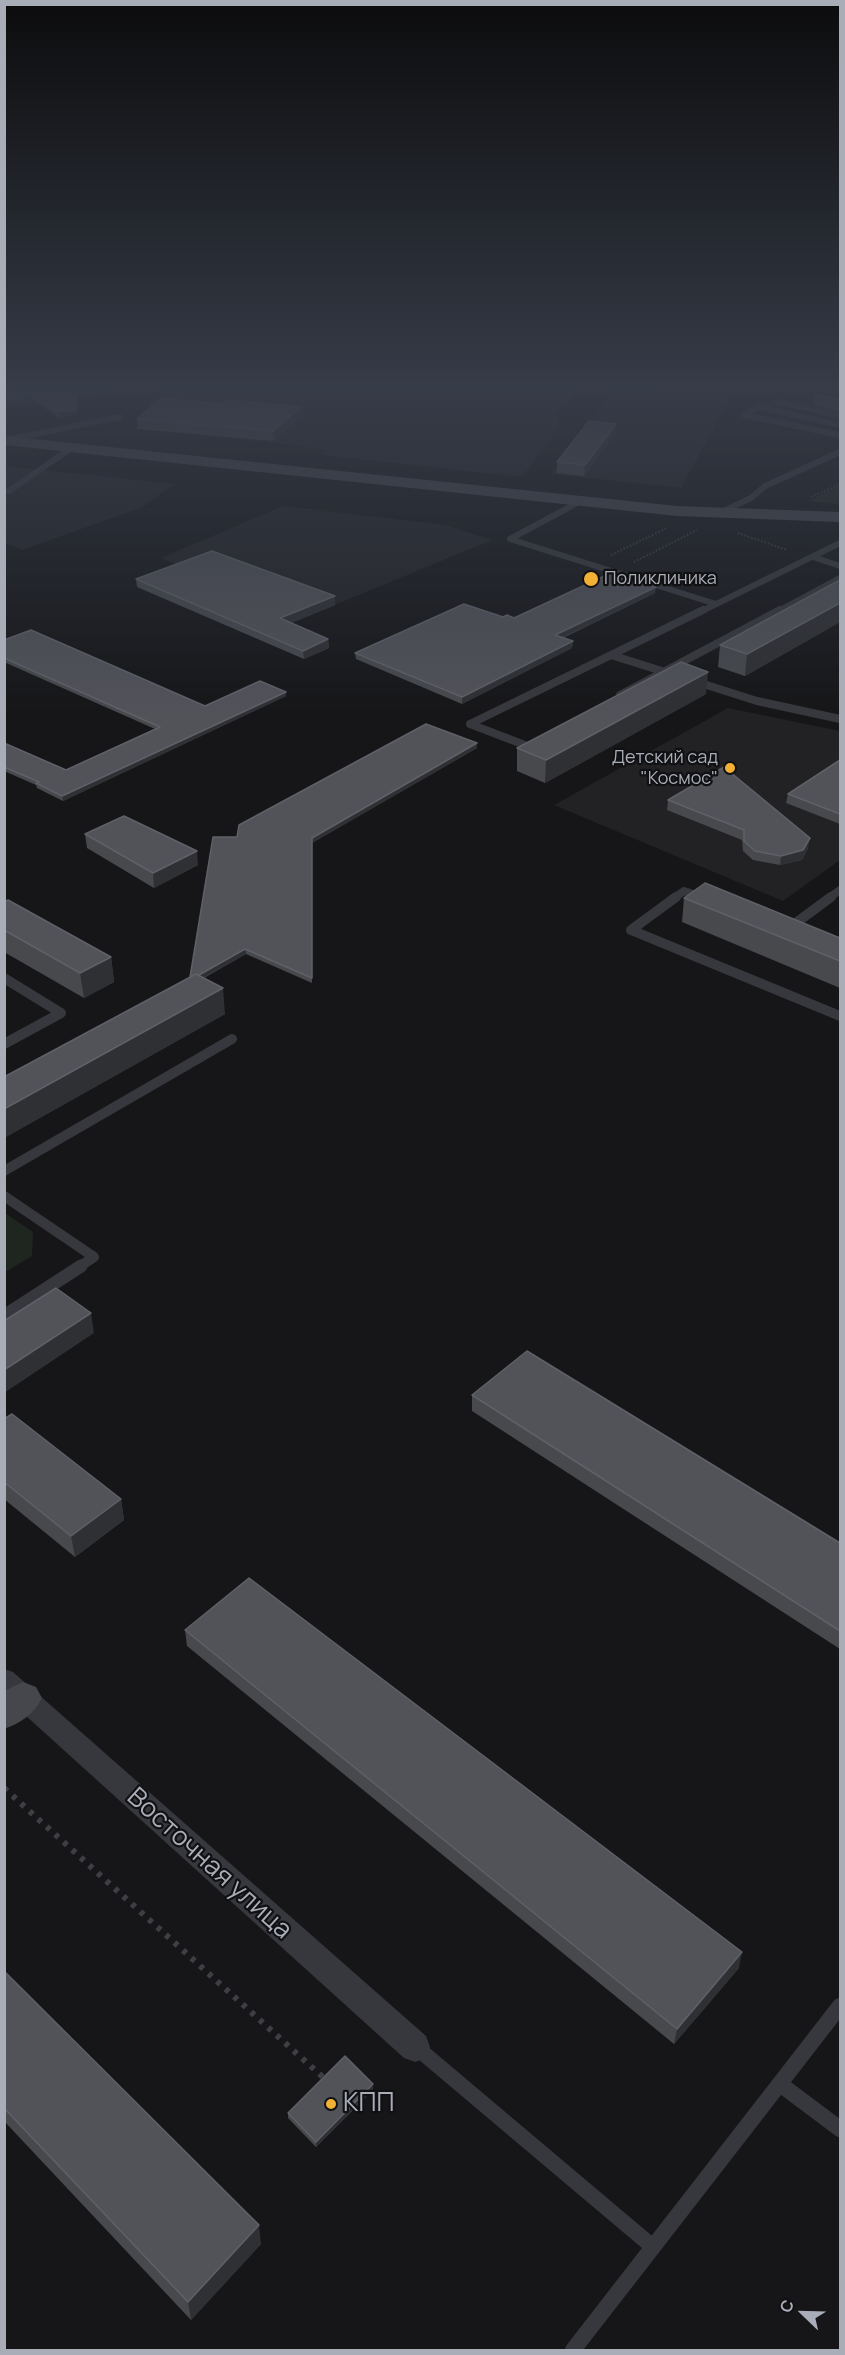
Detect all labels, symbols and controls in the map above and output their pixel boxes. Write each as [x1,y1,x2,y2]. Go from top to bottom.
place label: Поликлиника [604,568,717,590]
marker: Поликлиника [582,570,600,588]
place label: Детский сад "Космос" [612,747,718,789]
marker: Детский сад "Космос" [723,761,737,775]
street label: Восточная улица [120,1782,298,1946]
place label: КПП [343,2088,394,2120]
marker: КПП [324,2097,338,2111]
north arrow [773,2283,833,2343]
text: С [774,2296,799,2316]

